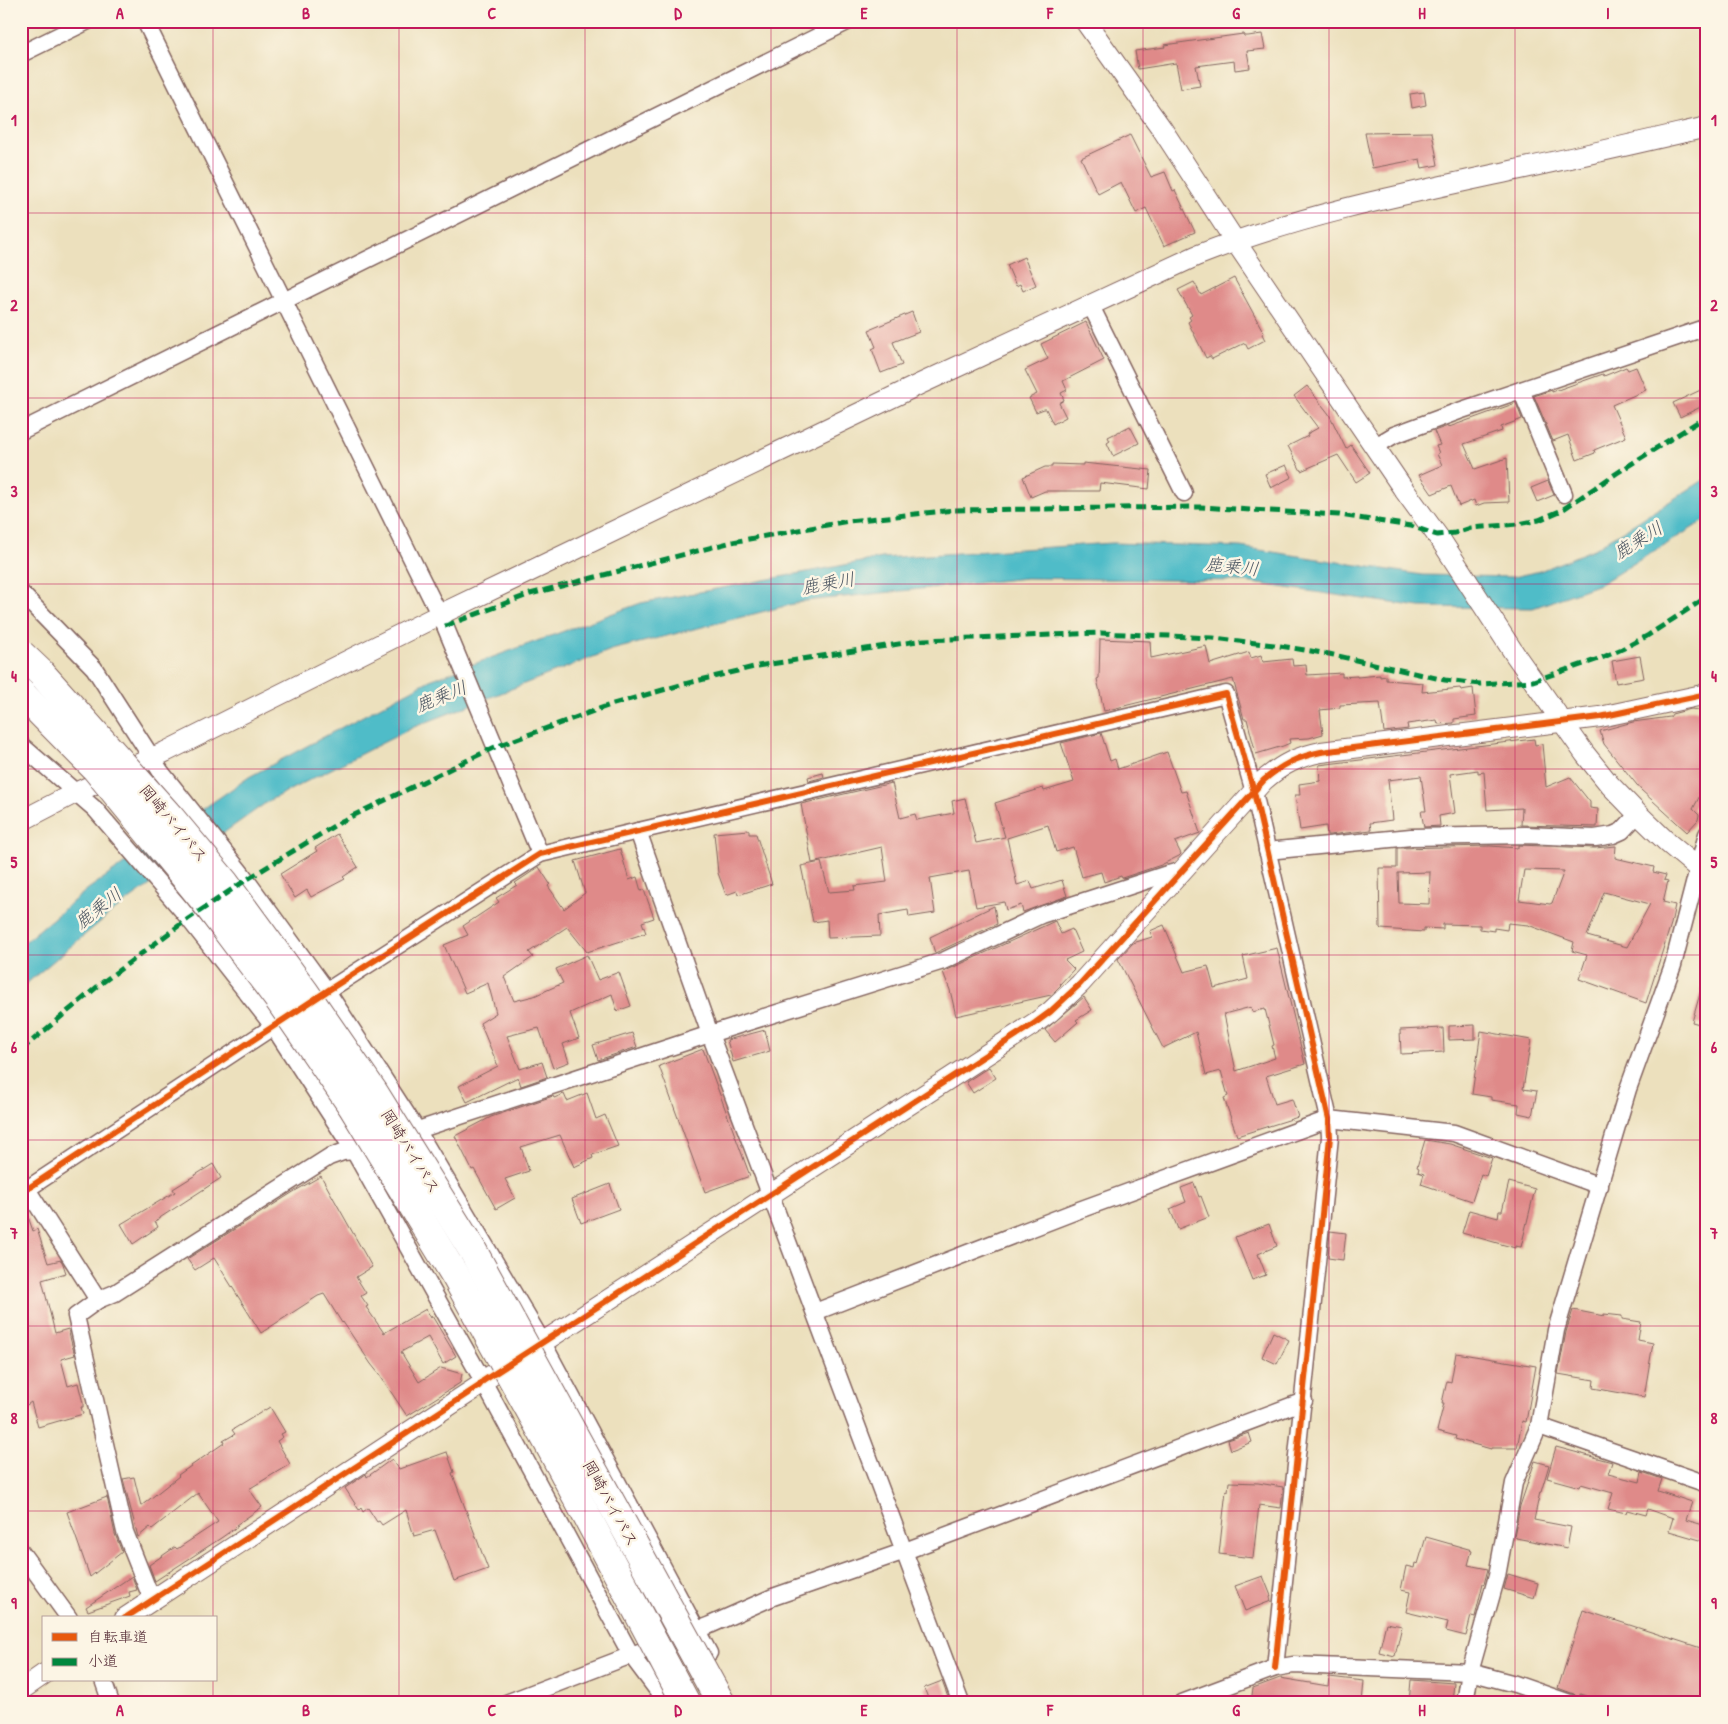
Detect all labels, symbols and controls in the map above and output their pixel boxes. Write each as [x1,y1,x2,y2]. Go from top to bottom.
text: A [116,2,124,24]
text: B [302,2,310,24]
text: C [488,2,497,24]
text: D [674,2,682,24]
text: E [860,2,868,24]
text: F [1046,2,1054,24]
text: G [1232,2,1240,24]
text: H [1418,2,1426,24]
text: I [1606,2,1610,24]
text: 1 [11,109,17,131]
text: 1 [1711,109,1717,131]
text: 2 [10,294,18,316]
text: 2 [1710,294,1718,316]
text: 3 [10,480,18,502]
text: 3 [1710,480,1718,502]
water label: 鹿乗川 [1608,515,1668,565]
water label: 鹿乗川 [1204,551,1260,581]
water label: 鹿乗川 [799,566,857,600]
text: 4 [11,665,17,687]
text: 4 [1711,665,1717,687]
water label: 鹿乗川 [411,674,471,718]
street label: 岡崎バイパス [135,779,213,867]
text: 5 [11,851,18,873]
text: 5 [1711,851,1718,873]
water label: 鹿乗川 [69,882,127,934]
text: 6 [11,1036,18,1058]
text: 6 [1711,1036,1718,1058]
street label: 岡崎バイパス [376,1105,446,1197]
text: 7 [9,1222,18,1244]
text: 7 [1709,1222,1718,1244]
text: 8 [11,1407,18,1429]
text: 8 [1711,1407,1718,1429]
street label: 岡崎バイパス [578,1456,644,1550]
text: 9 [11,1592,17,1614]
text: 9 [1711,1592,1717,1614]
legend [42,1616,218,1682]
text: 自転車道 [88,1626,148,1647]
text: 小道 [88,1650,118,1671]
text: A [116,1699,124,1721]
text: B [302,1699,310,1721]
text: C [488,1699,497,1721]
text: D [674,1699,682,1721]
text: E [860,1699,868,1721]
text: F [1046,1699,1054,1721]
text: G [1232,1699,1240,1721]
text: H [1418,1699,1426,1721]
text: I [1606,1699,1610,1721]

